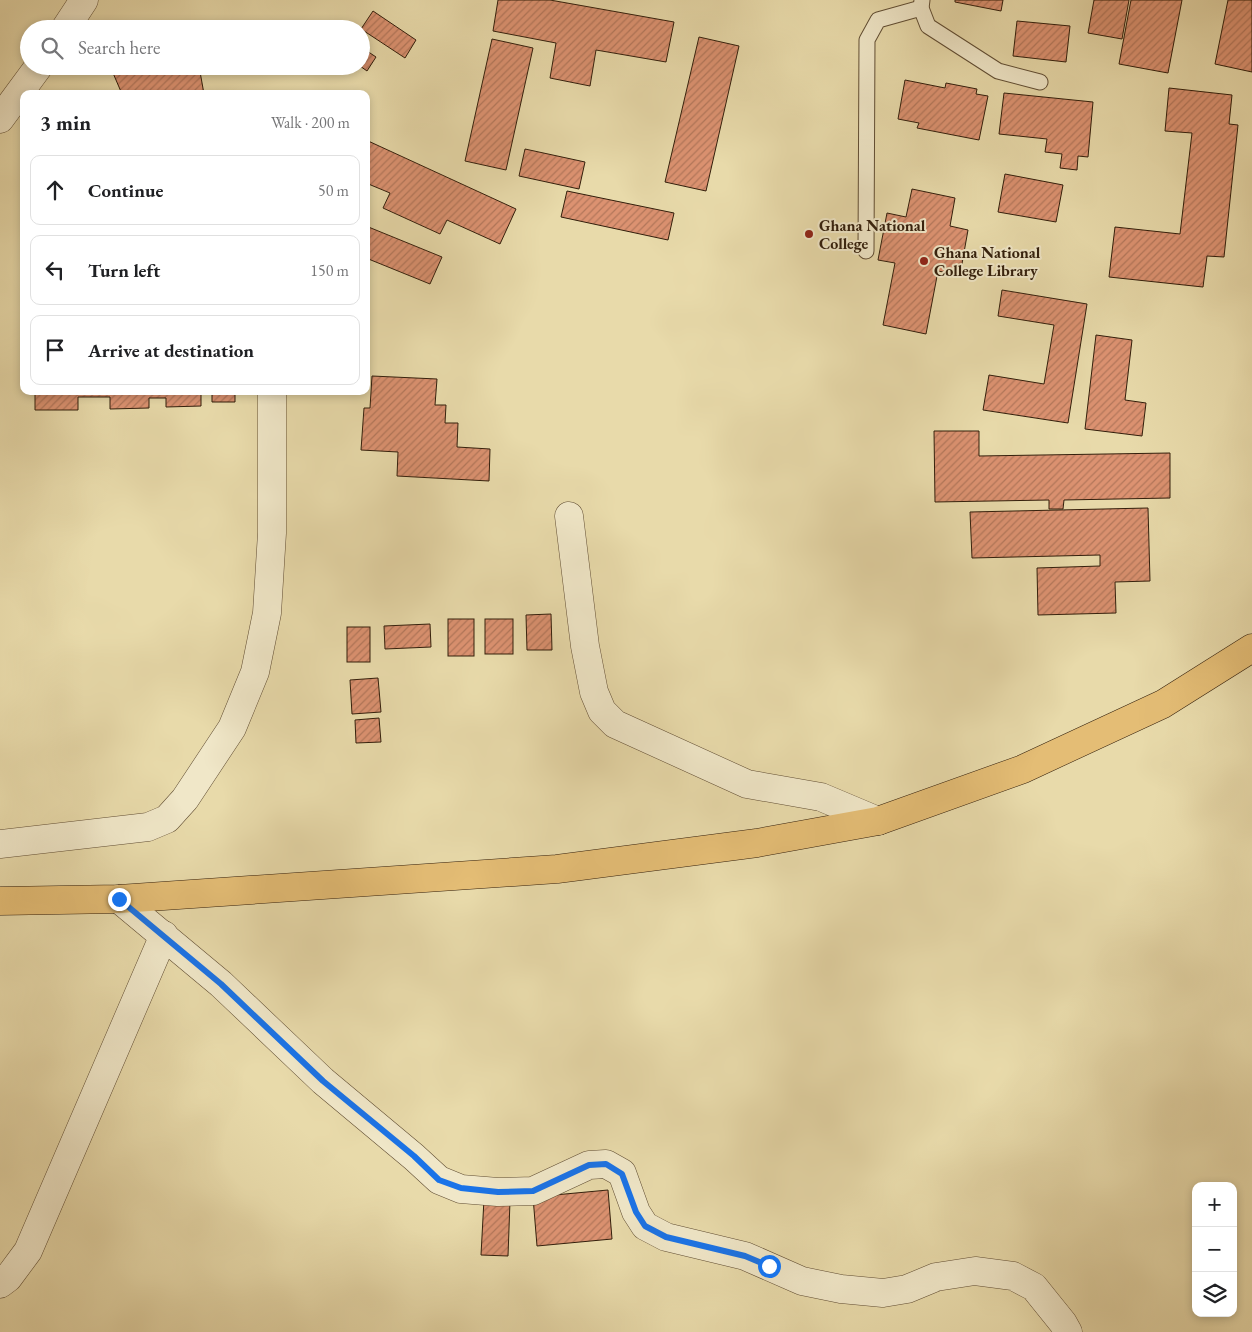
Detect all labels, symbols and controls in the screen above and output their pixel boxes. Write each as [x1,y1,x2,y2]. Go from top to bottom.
search box [20,20,370,75]
icon: search [38,34,66,62]
text: Search here [78,35,160,60]
text: 3 min [40,109,91,136]
text: Walk · 200 m [271,112,350,133]
icon: ahead [41,176,69,204]
text: Continue [88,178,163,203]
text: 50 m [318,180,349,201]
place label: Ghana National College [819,215,926,254]
marker: Ghana National College [803,228,815,240]
place label: Ghana National College Library [934,242,1041,281]
marker: Ghana National College Library [918,255,930,267]
icon: left [41,256,69,284]
text: Turn left [88,258,160,283]
text: 150 m [310,260,349,281]
icon: arrive [41,336,69,364]
text: Arrive at destination [88,338,254,363]
route end [108,888,131,911]
map controls [1192,1182,1237,1317]
button: + [1192,1182,1237,1227]
button: − [1192,1227,1237,1272]
route start [758,1255,781,1278]
button: layers [1192,1272,1237,1317]

